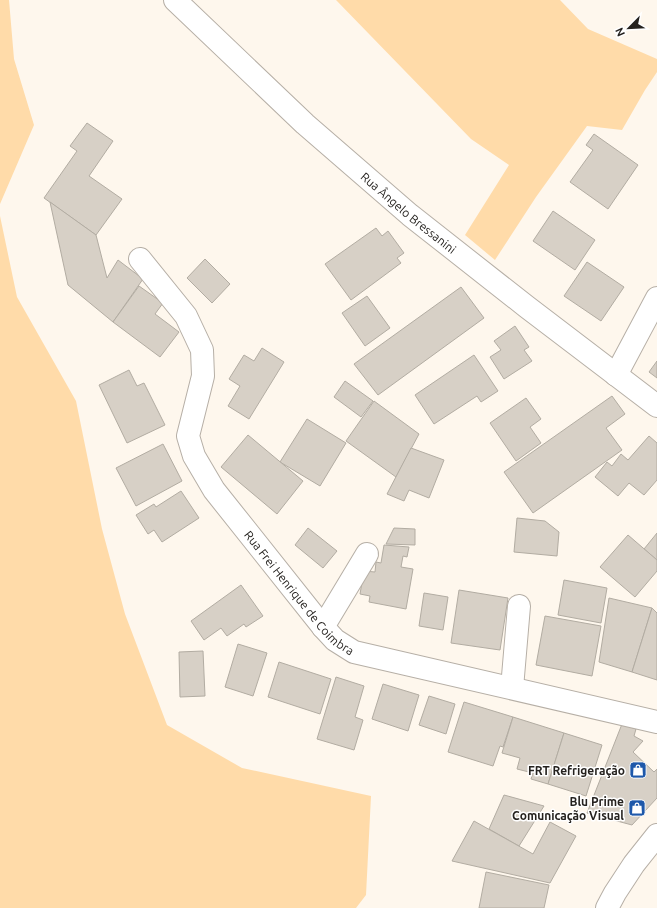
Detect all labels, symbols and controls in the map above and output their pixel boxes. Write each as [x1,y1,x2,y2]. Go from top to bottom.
north arrow [609,8,649,48]
text: N [613,26,627,38]
street label: Rua Ângelo Bressanini [359,169,459,255]
street label: Rua Frei Henrique de Coimbra [242,528,357,657]
shop icon: FRT Refrigeração [628,760,648,780]
place label: FRT Refrigeração [528,764,625,779]
place label: Blu Prime Comunicação Visual [512,795,624,824]
shop icon: Blu Prime Comunicação Visual [627,798,647,818]

